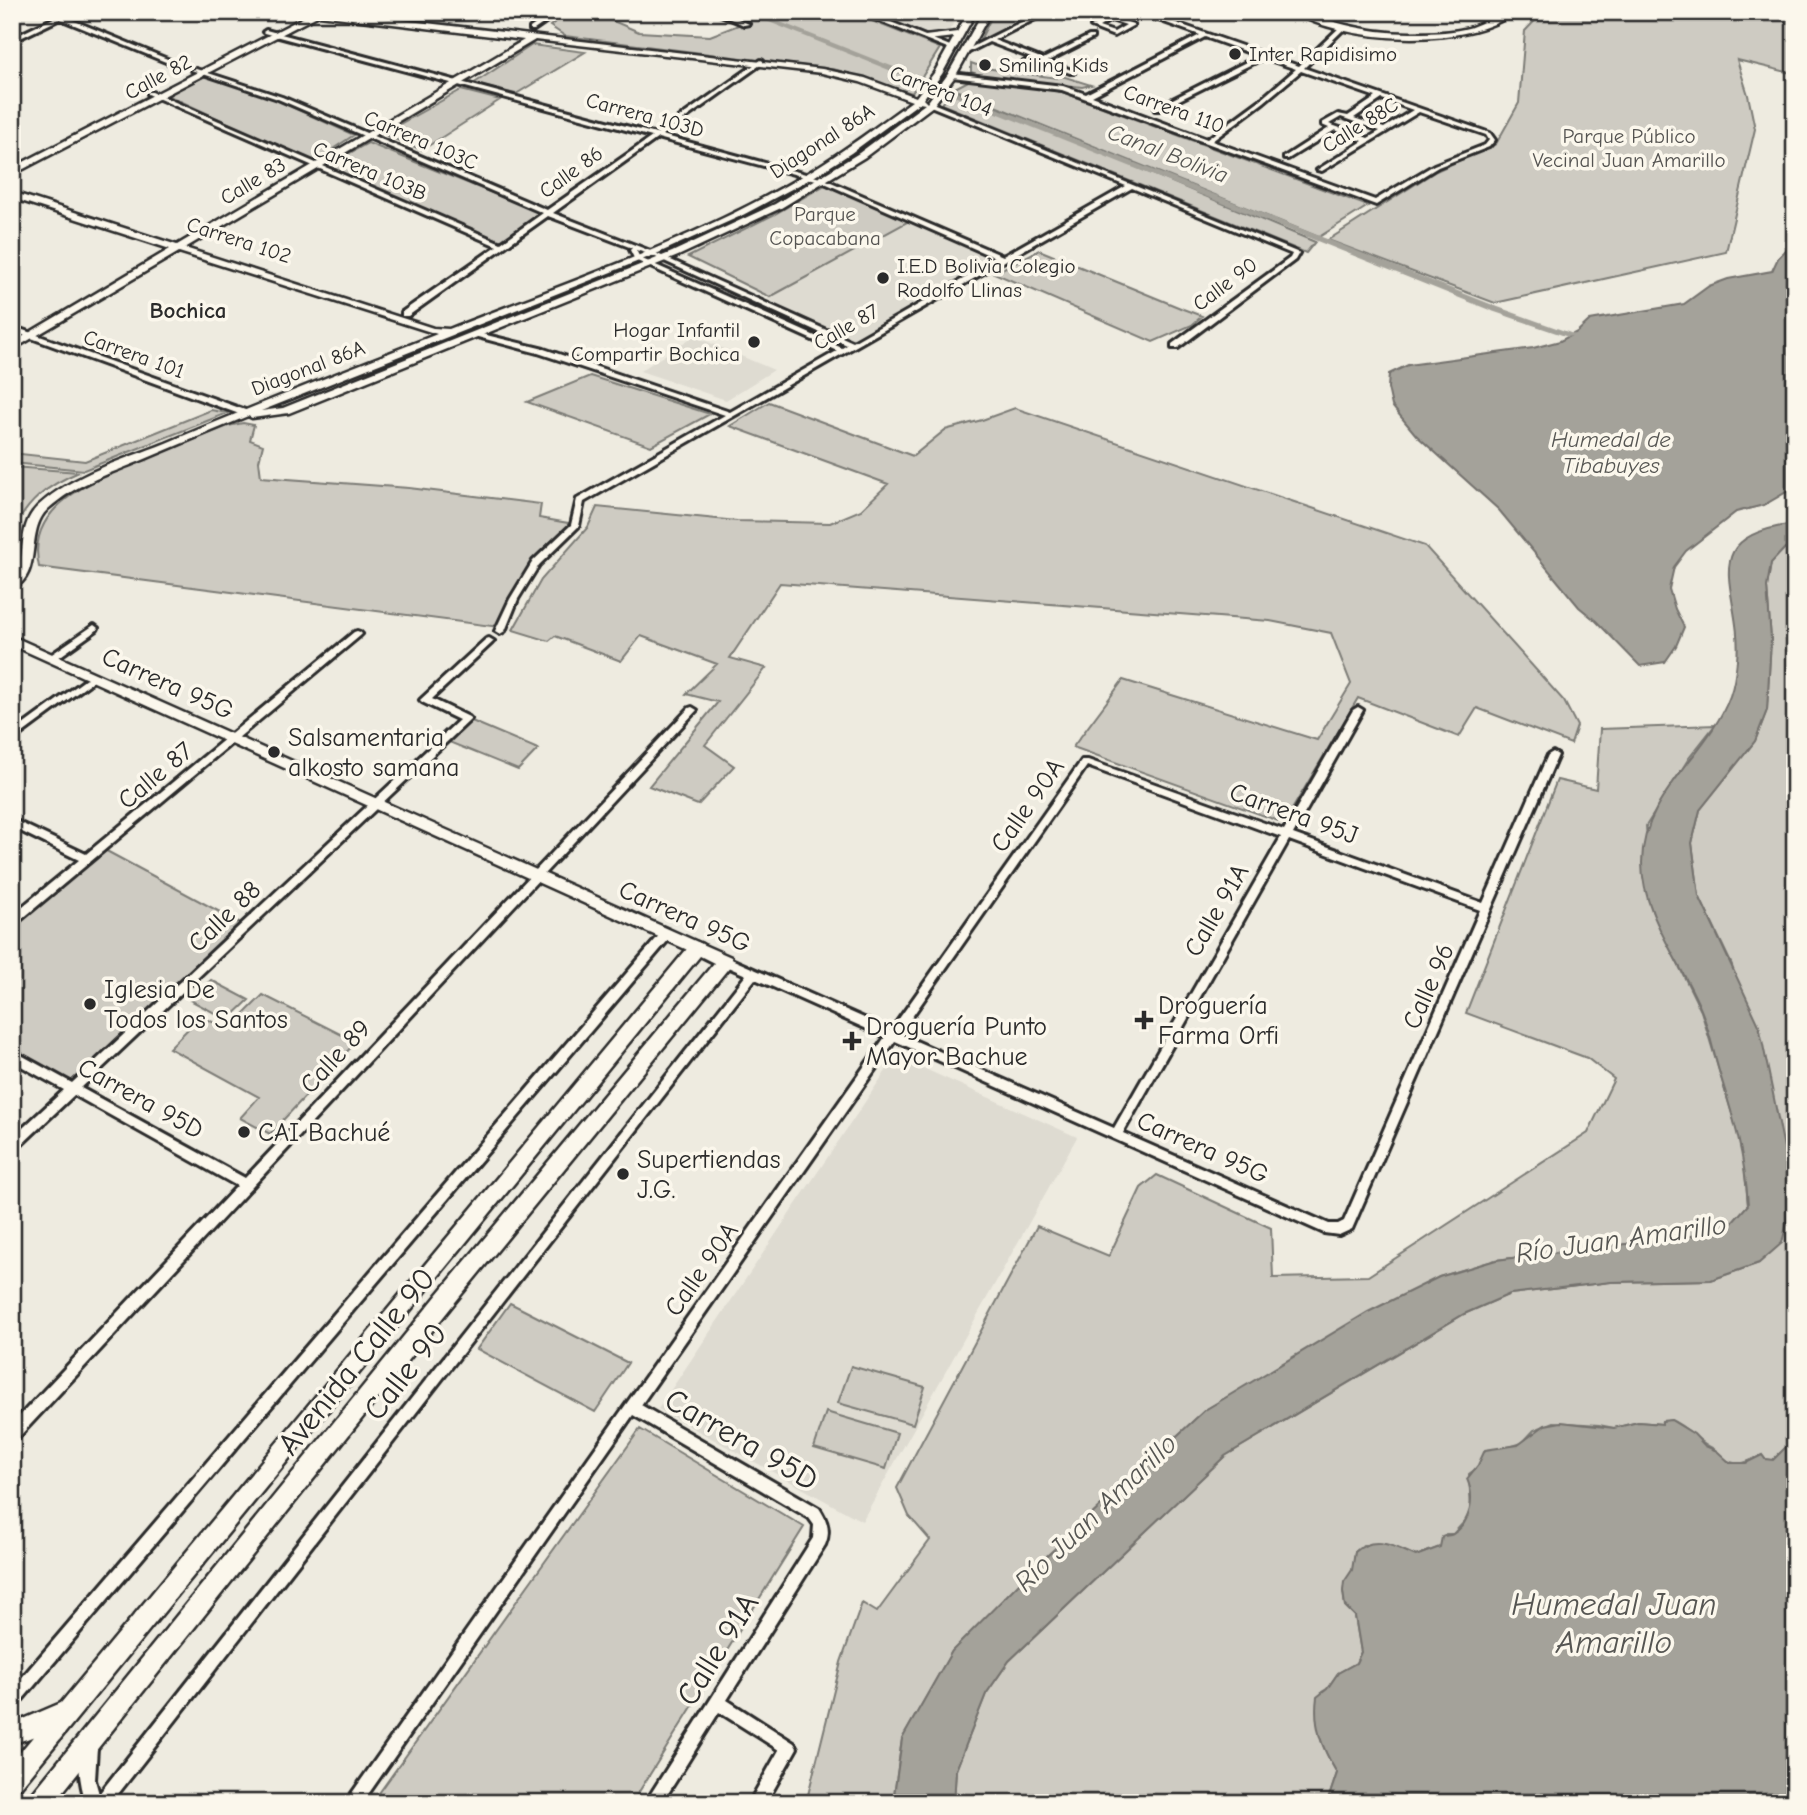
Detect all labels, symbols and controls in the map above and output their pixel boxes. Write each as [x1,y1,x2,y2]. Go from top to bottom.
place label: Inter Rapidisimo [1249,42,1397,66]
marker: Inter Rapidisimo [1227,46,1243,62]
street label: Calle 82 [120,49,196,105]
place label: Smiling Kids [999,53,1108,77]
marker: Smiling Kids [977,57,993,73]
street label: Carrera 104 [886,61,996,121]
street label: Carrera 110 [1120,80,1228,138]
street label: Carrera 103D [583,88,707,142]
street label: Calle 88C [1318,92,1402,158]
street label: Diagonal 86A [765,98,879,184]
street label: Carrera 103C [361,105,481,175]
water label: Canal Bolivia [1104,118,1232,189]
park label: Parque Público Vecinal Juan Amarillo [1532,124,1726,172]
street label: Carrera 103B [310,136,430,206]
street label: Calle 86 [535,141,607,203]
street label: Calle 83 [216,152,290,210]
park label: Parque Copacabana [769,202,881,250]
street label: Carrera 102 [184,212,294,268]
street label: Calle 90 [1188,252,1262,316]
place label: I.E.D Bolivia Colegio Rodolfo Llinas [897,254,1076,302]
marker: I.E.D Bolivia Colegio Rodolfo Llinas [875,270,891,286]
district label: Bochica [150,297,226,324]
street label: Calle 87 [809,299,883,355]
place label: Hogar Infantil Compartir Bochica [571,318,740,366]
street label: Carrera 101 [80,325,188,383]
marker: Hogar Infantil Compartir Bochica [746,334,762,350]
street label: Diagonal 86A [248,335,368,401]
water label: Humedal de Tibabuyes [1551,426,1671,479]
street label: Carrera 95G [97,642,238,726]
place label: Salsamentaria alkosto samana [288,723,460,783]
street label: Calle 87 [112,736,199,816]
marker: Salsamentaria alkosto samana [266,744,282,760]
street label: Calle 90A [985,753,1071,858]
street label: Carrera 95J [1225,777,1362,851]
street label: Calle 91A [1178,859,1255,962]
street label: Calle 88 [182,875,267,959]
street label: Carrera 95G [614,875,755,959]
street label: Calle 96 [1397,939,1461,1034]
place label: Iglesia De Todos los Santos [104,975,288,1035]
place label: Droguería Farma Orfi [1158,991,1279,1051]
marker: Iglesia De Todos los Santos [82,996,98,1012]
place label: Droguería Punto Mayor Bachue [866,1012,1047,1072]
marker: Droguería Farma Orfi [1136,1012,1152,1028]
street label: Calle 89 [294,1014,377,1100]
marker: Droguería Punto Mayor Bachue [844,1033,860,1049]
street label: Carrera 95D [73,1052,208,1146]
street label: Carrera 95G [1132,1106,1273,1190]
place label: CAI Bachué [258,1118,390,1148]
marker: CAI Bachué [236,1124,252,1140]
place label: Supertiendas J.G. [637,1145,781,1205]
marker: Supertiendas J.G. [615,1166,631,1182]
water label: Río Juan Amarillo [1514,1208,1728,1270]
street label: Calle 90A [659,1217,745,1322]
street label: Avenida Calle 90 [269,1260,443,1462]
street label: Calle 90 [355,1315,455,1427]
street label: Carrera 95D [659,1381,825,1498]
water label: Río Juan Amarillo [1008,1427,1183,1598]
water label: Humedal Juan Amarillo [1511,1585,1717,1661]
street label: Calle 91A [669,1586,766,1712]

